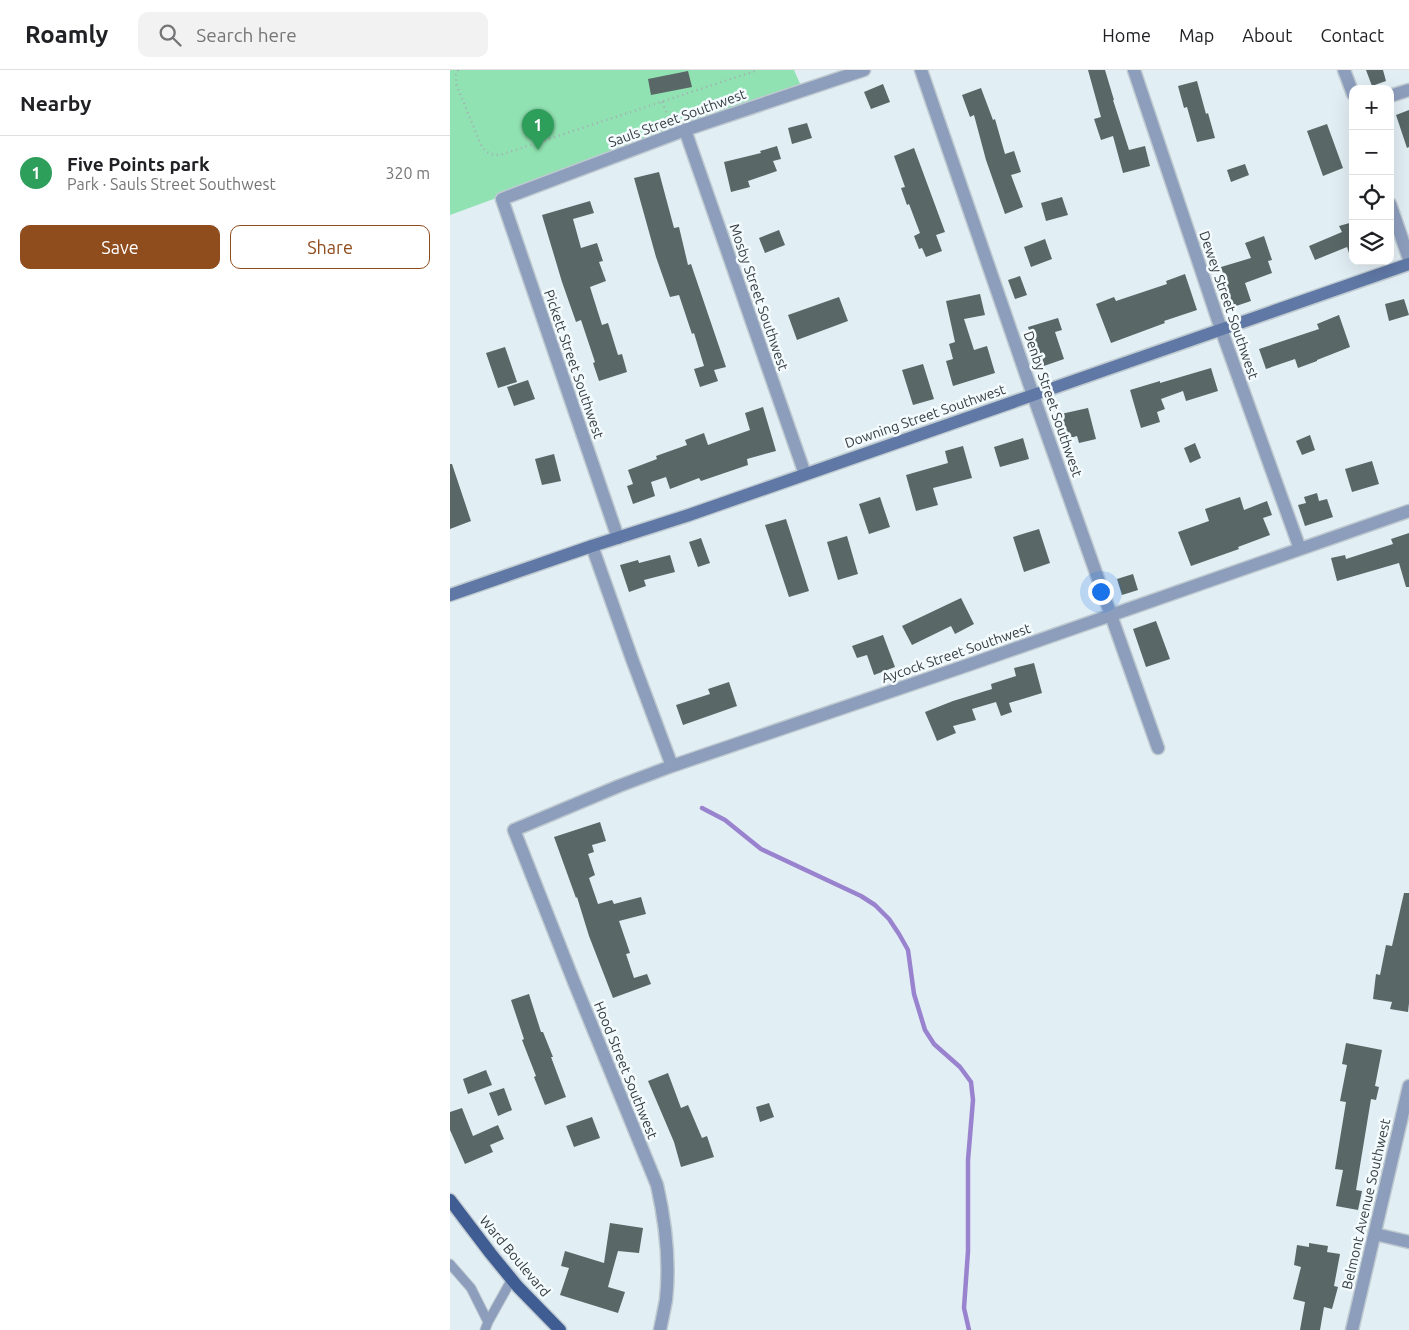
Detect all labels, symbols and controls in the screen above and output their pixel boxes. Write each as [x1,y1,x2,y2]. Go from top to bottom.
search box [138,12,488,57]
text: Roamly [25,21,108,48]
icon: search [156,21,184,49]
text: Search here [196,24,297,46]
text: Home [1102,25,1151,45]
text: Map [1179,25,1214,45]
text: About [1242,25,1292,45]
text: Contact [1320,25,1384,45]
map controls [1349,85,1394,265]
button: + [1349,85,1394,130]
street label: Sauls Street Southwest [606,86,748,150]
text: Nearby [20,91,91,115]
pin: 1 [522,109,554,150]
button: − [1349,130,1394,175]
text: Five Points park [67,153,210,175]
text: 1 [31,164,41,182]
text: 320 m [385,164,430,182]
text: Park · Sauls Street Southwest [67,175,276,193]
button: locate [1349,175,1394,220]
button: layers [1349,220,1394,265]
street label: Mosby Street Southwest [726,222,792,373]
button: Save [20,225,220,269]
button: Share [230,225,430,269]
street label: Dewey Street Southwest [1196,229,1262,382]
street label: Pickett Street Southwest [541,287,607,441]
street label: Denby Street Southwest [1020,329,1086,479]
street label: Downing Street Southwest [842,381,1008,451]
your location [1088,579,1114,605]
street label: Aycock Street Southwest [879,620,1033,686]
street label: Hood Street Southwest [591,999,661,1142]
street label: Belmont Avenue Southwest [1339,1117,1394,1291]
street label: Ward Boulevard [477,1212,553,1300]

